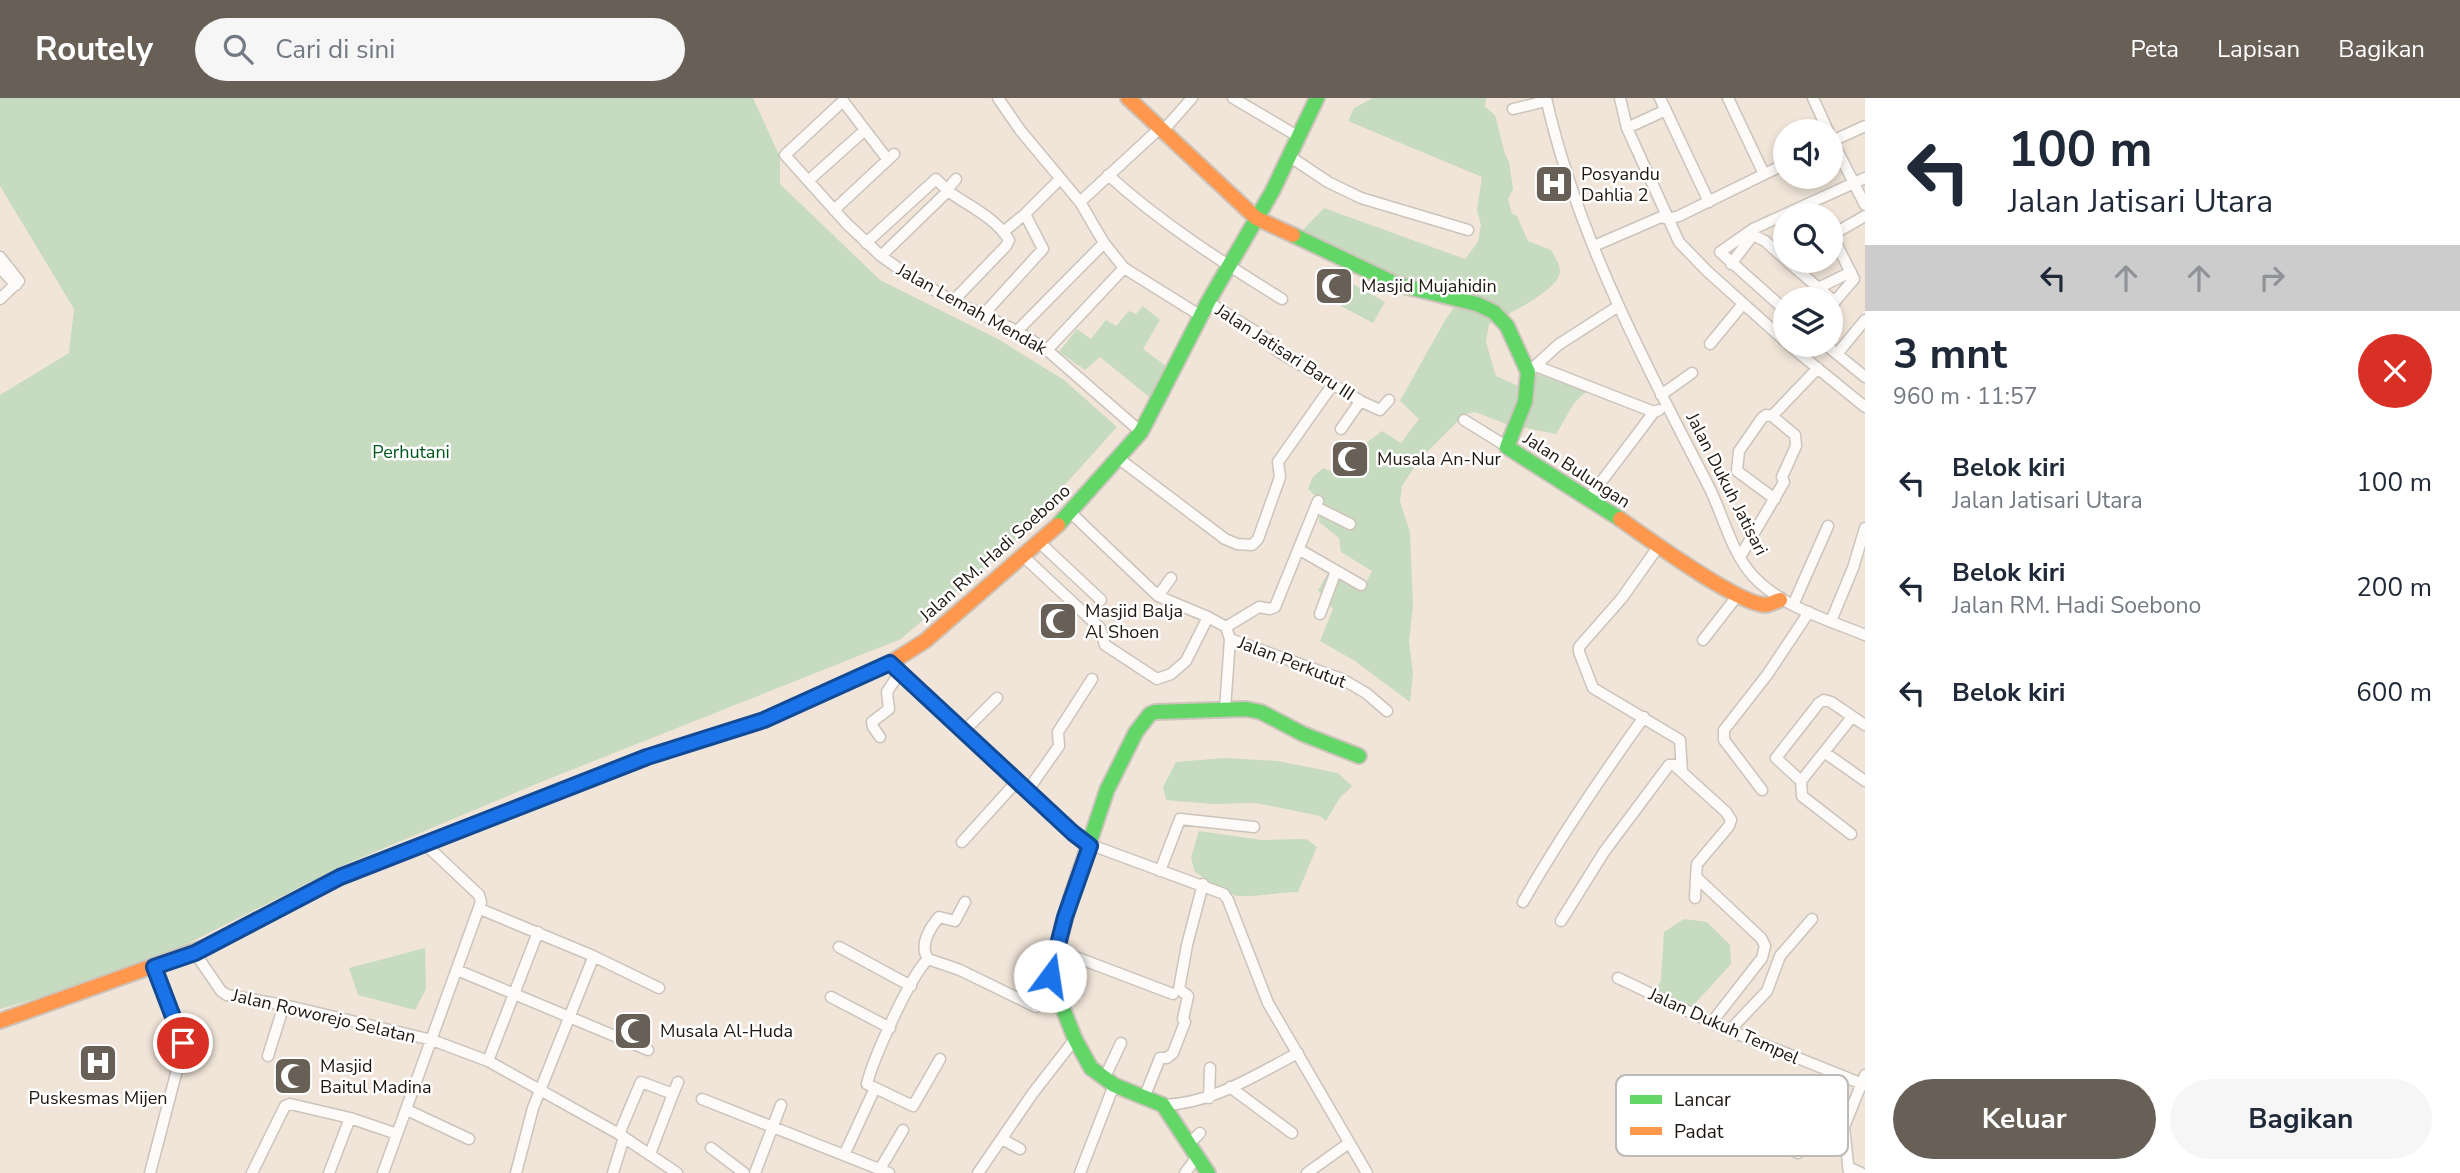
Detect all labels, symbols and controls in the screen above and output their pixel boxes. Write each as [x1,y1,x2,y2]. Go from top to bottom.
search box [195,18,685,81]
text: Routely [35,27,153,72]
icon: search [219,30,257,68]
text: Cari di sini [275,32,395,67]
text: Peta [2130,33,2179,65]
text: Lapisan [2217,33,2300,65]
text: Bagikan [2338,33,2425,65]
text: 100 m [2008,116,2152,183]
map controls [1773,119,1843,357]
button: sound [1773,119,1843,189]
icon: left [1893,126,1984,217]
place label: Posyandu Dahlia 2 [1581,162,1660,207]
hospital icon: Posyandu Dahlia 2 [1533,163,1575,205]
text: Jalan Jatisari Utara [2008,180,2273,223]
button: search [1773,203,1843,273]
street label: Jalan Lemah Mendak [892,257,1052,361]
icon: left [2034,259,2072,297]
icon: ahead [2107,259,2145,297]
icon: ahead [2180,259,2218,297]
icon: right [2253,259,2291,297]
mosque icon: Masjid Mujahidin [1313,265,1355,307]
place label: Masjid Mujahidin [1361,274,1497,298]
button: layers [1773,287,1843,357]
street label: Jalan Jatisari Baru III [1210,298,1359,406]
text: 3 mnt [1893,326,2007,383]
button: close [2358,334,2432,408]
text: 960 m · 11:57 [1893,381,2038,412]
street label: Jalan Dukuh Jatisari [1680,408,1773,559]
street label: Jalan Bulungan [1518,426,1635,514]
mosque icon: Musala An-Nur [1329,438,1371,480]
park label: Perhutani [372,440,450,464]
place label: Musala An-Nur [1377,447,1502,471]
text: Belok kiri [1952,450,2065,485]
icon: left [1893,464,1931,502]
text: 100 m [2356,465,2432,500]
street label: Jalan RM. Hadi Soebono [914,479,1076,628]
text: Jalan Jatisari Utara [1952,485,2143,516]
text: Belok kiri [1952,555,2065,590]
icon: left [1893,569,1931,607]
text: 200 m [2356,570,2432,605]
text: Jalan RM. Hadi Soebono [1952,590,2201,621]
place label: Masjid Balja Al Shoen [1085,599,1183,644]
mosque icon: Masjid Balja Al Shoen [1037,600,1079,642]
street label: Jalan Perkutut [1234,630,1350,694]
icon: left [1893,674,1931,712]
text: Belok kiri [1952,675,2065,710]
text: 600 m [2356,675,2432,710]
position arrow [1013,939,1087,1013]
street label: Jalan Dukuh Tempel [1644,982,1804,1070]
street label: Jalan Roworejo Selatan [229,983,418,1049]
mosque icon: Musala Al-Huda [612,1010,654,1052]
pin [153,1013,213,1073]
place label: Musala Al-Huda [660,1019,793,1043]
icon: arrive [164,1024,202,1062]
hospital icon: Puskesmas Mijen [77,1042,119,1084]
place label: Masjid Baitul Madina [320,1054,432,1099]
mosque icon: Masjid Baitul Madina [272,1055,314,1097]
legend [1616,1075,1848,1156]
button: Keluar [1893,1079,2156,1159]
button: Bagikan [2170,1079,2432,1159]
place label: Puskesmas Mijen [29,1086,167,1110]
text: Lancar [1674,1087,1731,1113]
text: Padat [1674,1119,1724,1145]

